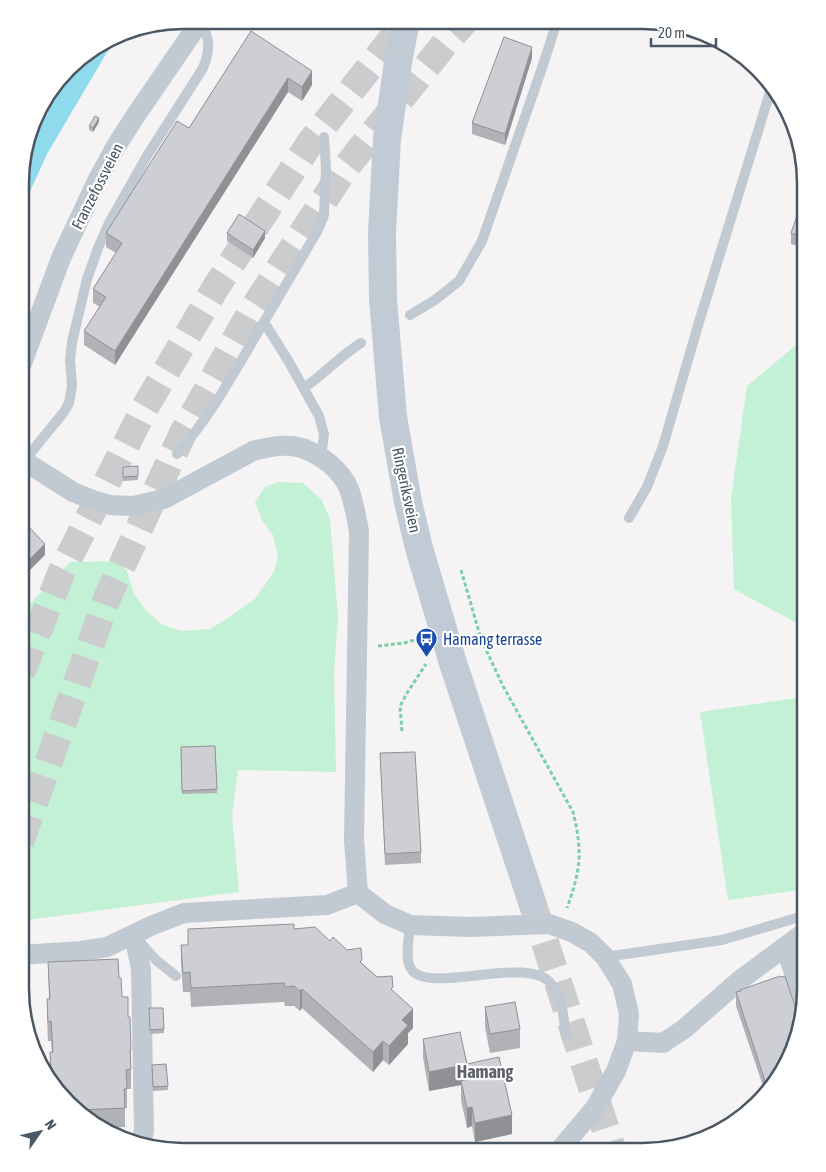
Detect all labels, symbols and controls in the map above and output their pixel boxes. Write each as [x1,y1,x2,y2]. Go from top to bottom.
scale bar [651,15,716,47]
text: 20 m [658,24,685,41]
street label: Franzefossveien [68,140,126,232]
street label: Ringeriksveien [388,446,425,535]
bus stop icon: Hamang terrasse [415,627,439,658]
place label: Hamang terrasse [443,630,542,649]
district label: Hamang [457,1061,514,1082]
north arrow [15,1107,65,1157]
text: N [42,1117,60,1133]

